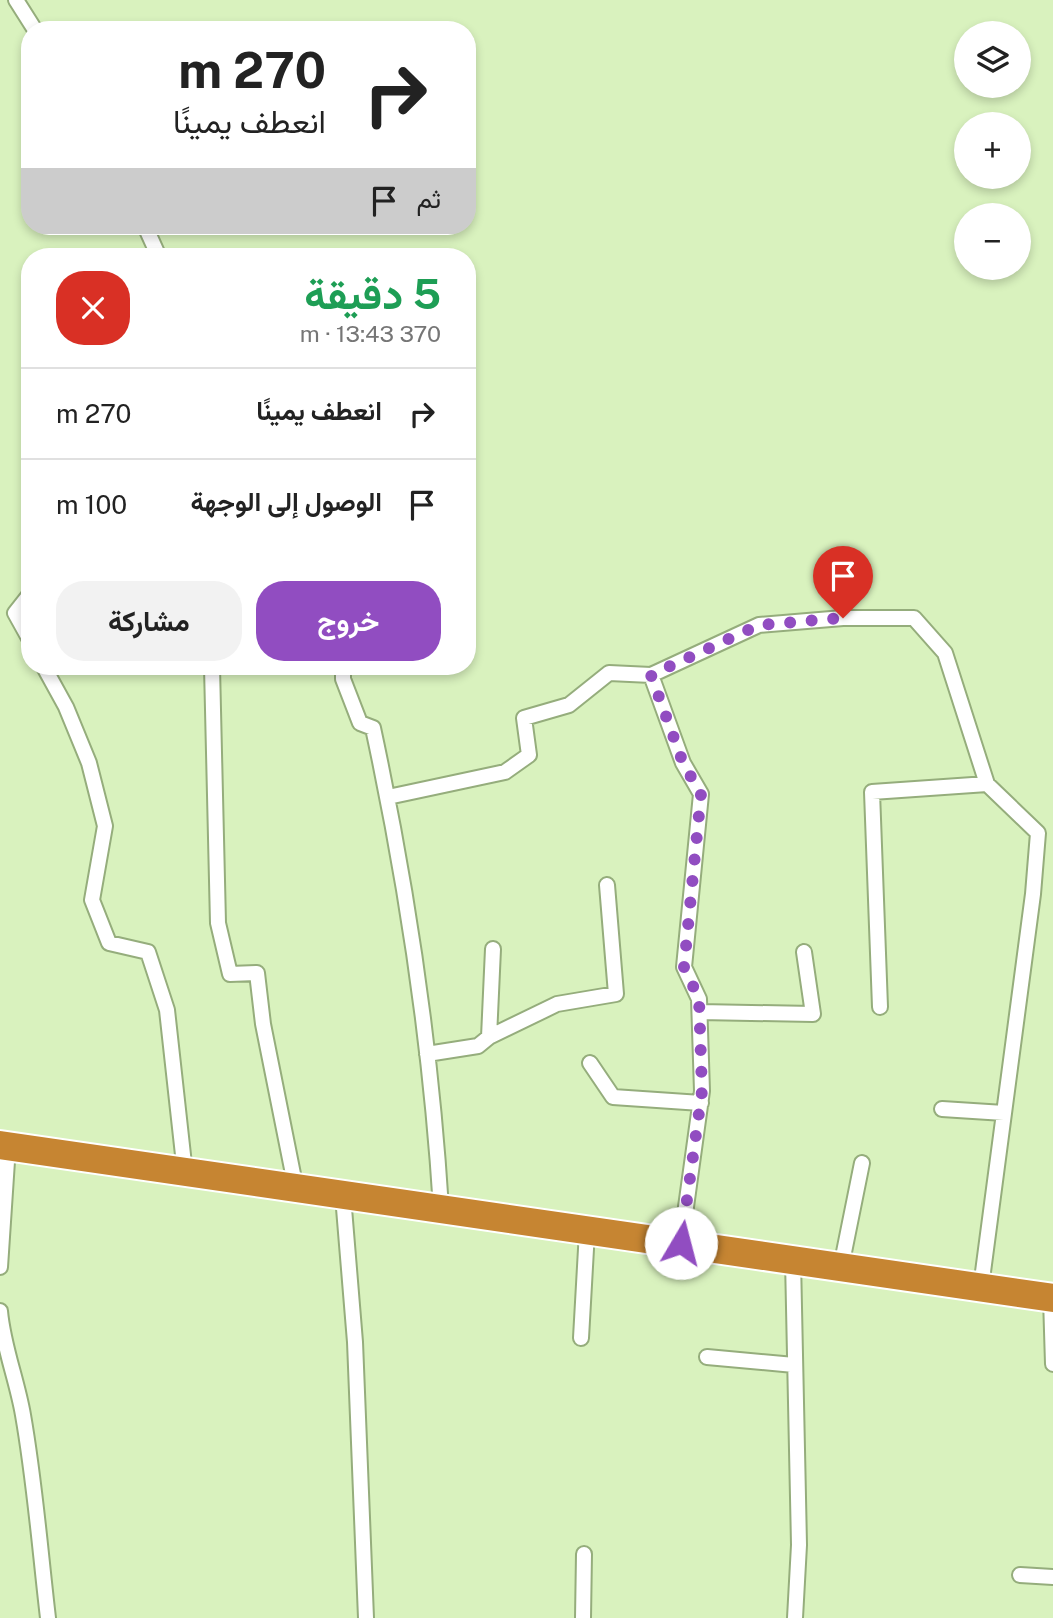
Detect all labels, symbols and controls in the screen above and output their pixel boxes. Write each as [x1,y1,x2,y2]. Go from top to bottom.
map controls [954,21,1031,280]
button: layers [954,21,1031,98]
text: 270 m [178,41,326,99]
icon: right [350,49,441,140]
text: انعطف يمينًا [173,103,326,140]
button: + [954,112,1031,189]
icon: arrive [365,182,403,220]
text: ثم [417,183,441,214]
button: − [954,203,1031,280]
text: 5 دقيقة [304,269,441,318]
button: close [56,271,130,345]
text: 370 m · 13:43 [300,320,441,347]
text: انعطف يمينًا [256,395,382,426]
icon: right [403,395,441,433]
text: 270 m [56,398,131,429]
text: الوصول إلى الوجهة [191,486,382,517]
icon: arrive [403,486,441,524]
text: 100 m [56,489,127,520]
pin [813,546,873,618]
icon: arrive [824,557,862,595]
button: مشاركة [56,581,242,661]
button: خروج [256,581,441,661]
position arrow [644,1206,718,1280]

